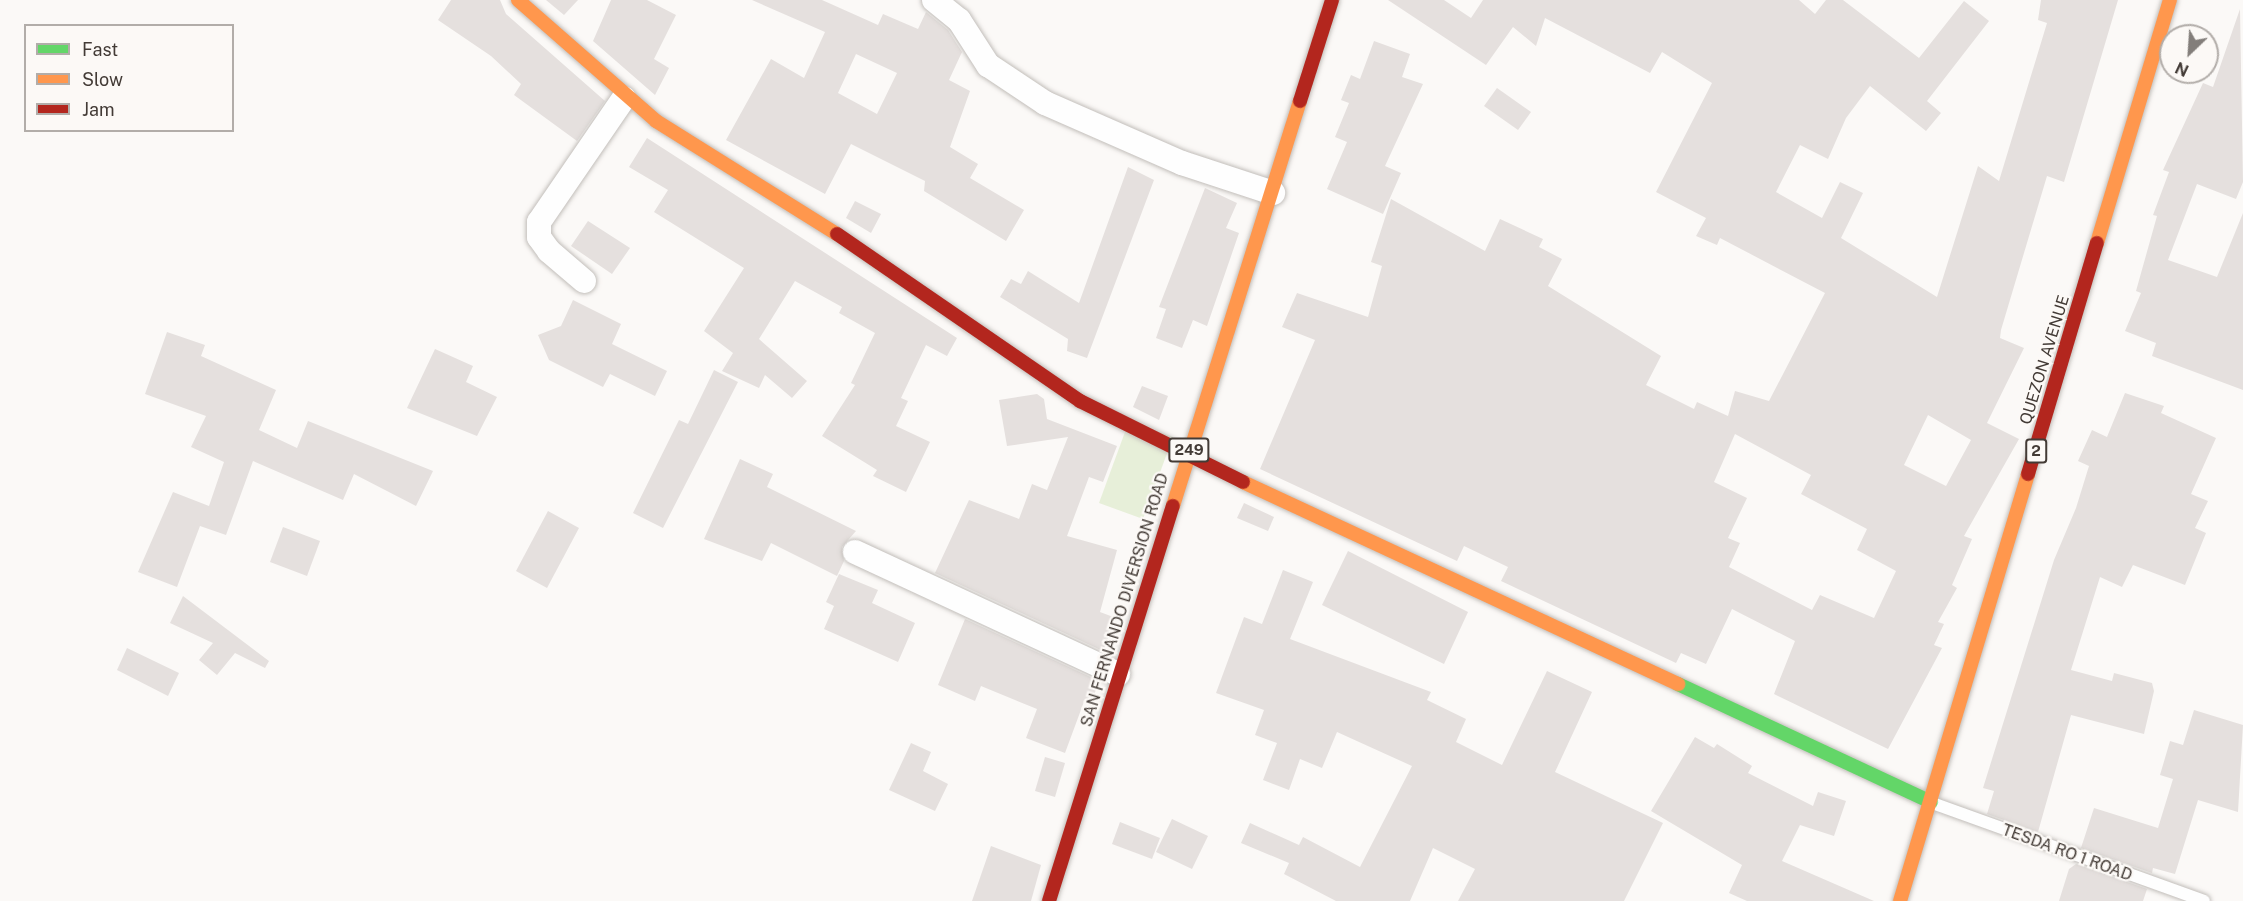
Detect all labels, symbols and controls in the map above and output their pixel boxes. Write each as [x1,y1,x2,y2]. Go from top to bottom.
legend [24,24,234,132]
north arrow [2159,24,2219,84]
text: Fast [82,39,118,60]
text: N [2172,58,2192,80]
text: Slow [82,69,123,90]
text: Jam [82,99,115,120]
street label: QUEZON AVENUE [2016,293,2074,427]
road number: 249 [1168,438,1210,462]
road number: 2 [2024,439,2048,463]
street label: SAN FERNANDO DIVERSION ROAD [1077,471,1173,729]
street label: TESDA RO 1 ROAD [1999,821,2135,885]

